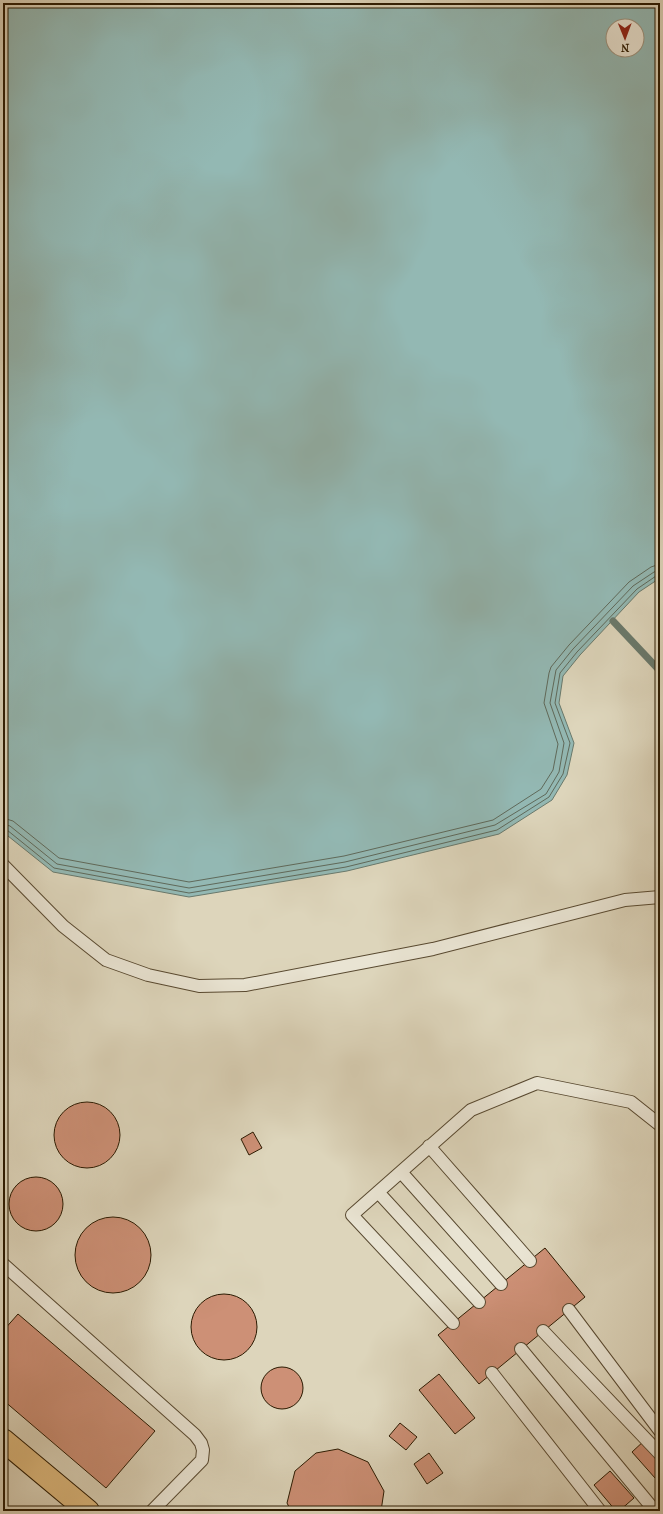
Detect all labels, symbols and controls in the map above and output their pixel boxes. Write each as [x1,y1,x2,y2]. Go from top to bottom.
north arrow [605,18,645,58]
text: N [620,41,629,54]

